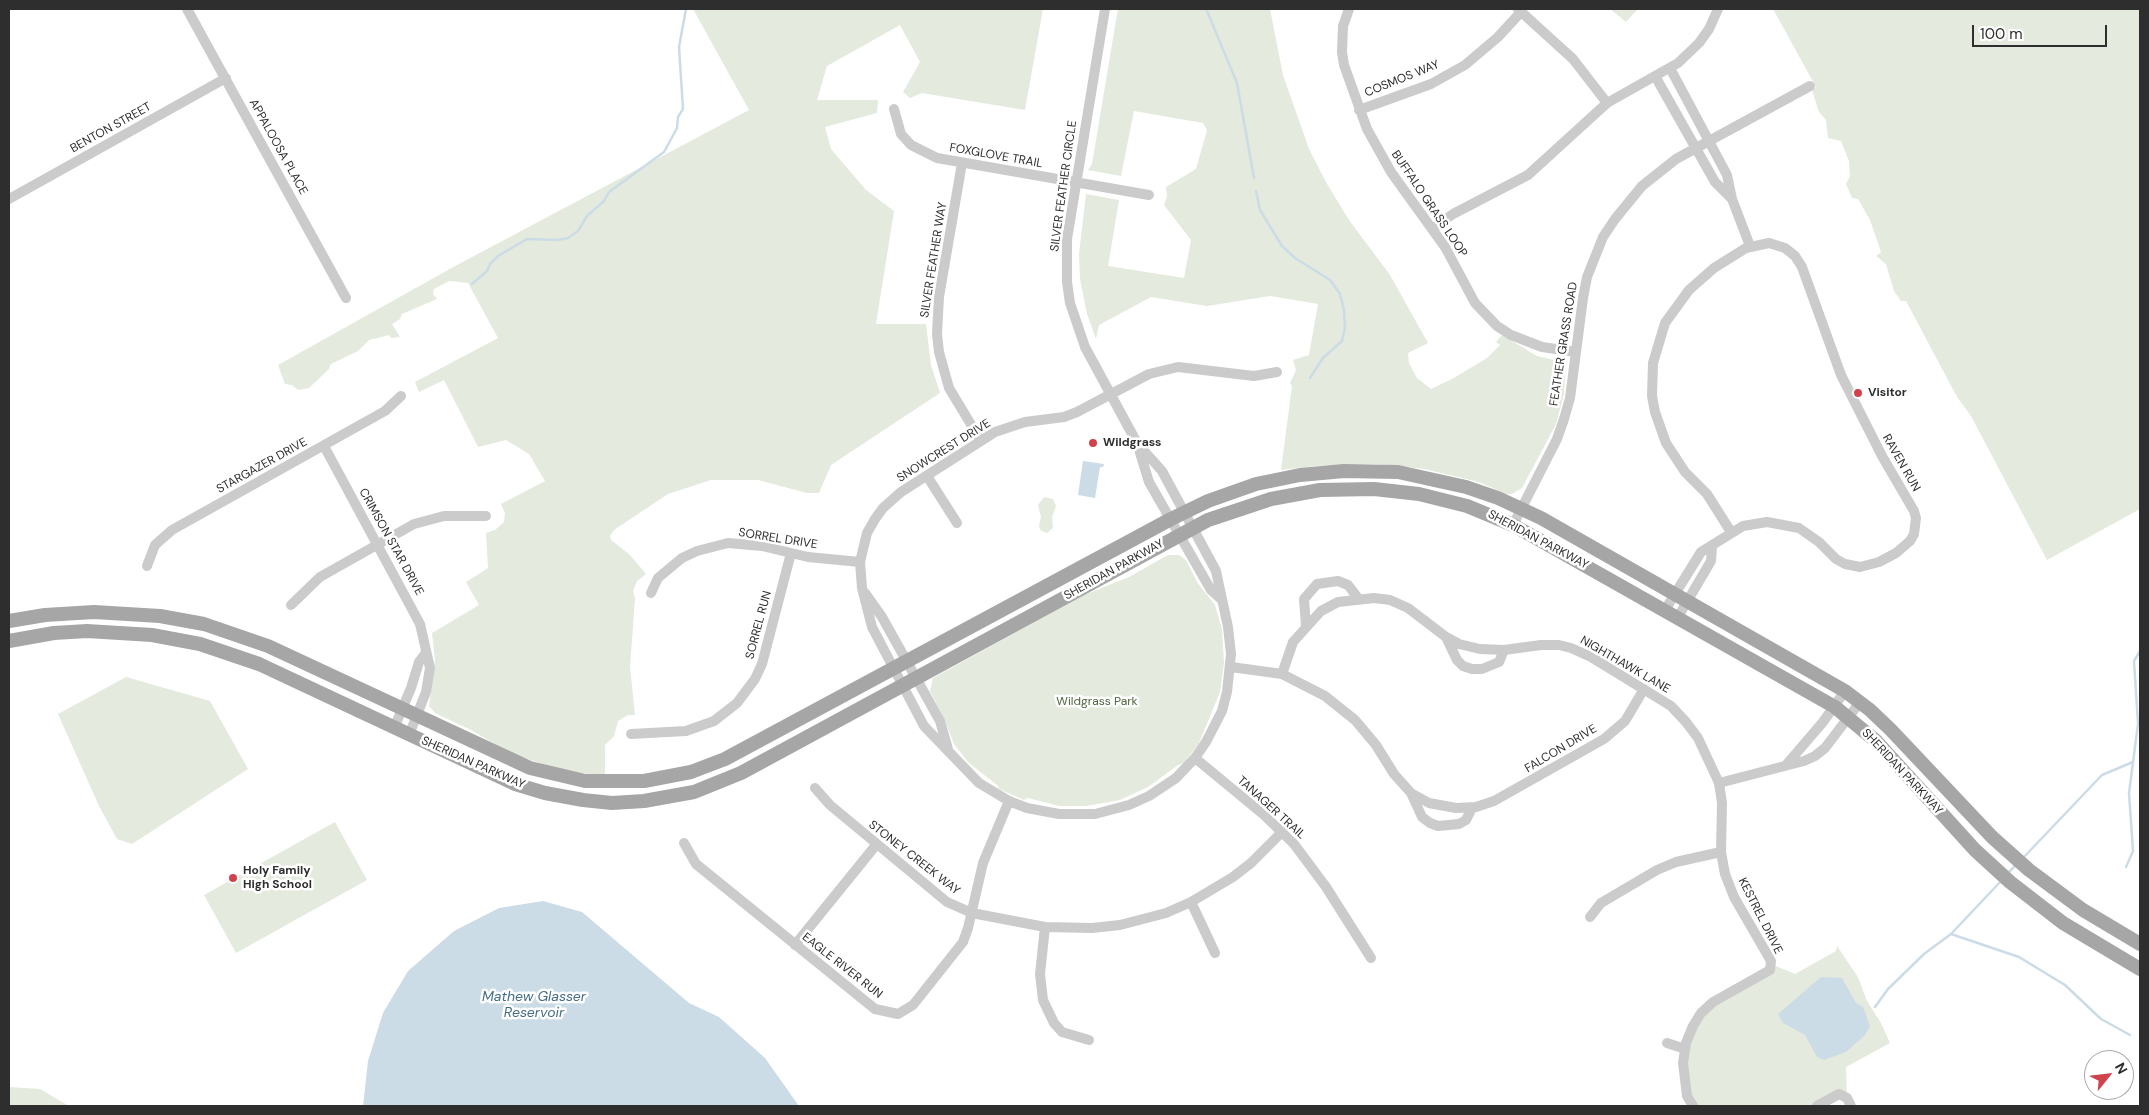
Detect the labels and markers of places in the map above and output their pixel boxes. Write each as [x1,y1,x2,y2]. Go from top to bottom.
place label: Visitor [1868,386,1907,400]
marker: Visitor [1852,387,1864,399]
place label: Wildgrass [1103,436,1161,450]
marker: Wildgrass [1087,437,1099,449]
place label: Holy Family High School [243,864,312,892]
marker: Holy Family High School [227,872,239,884]

